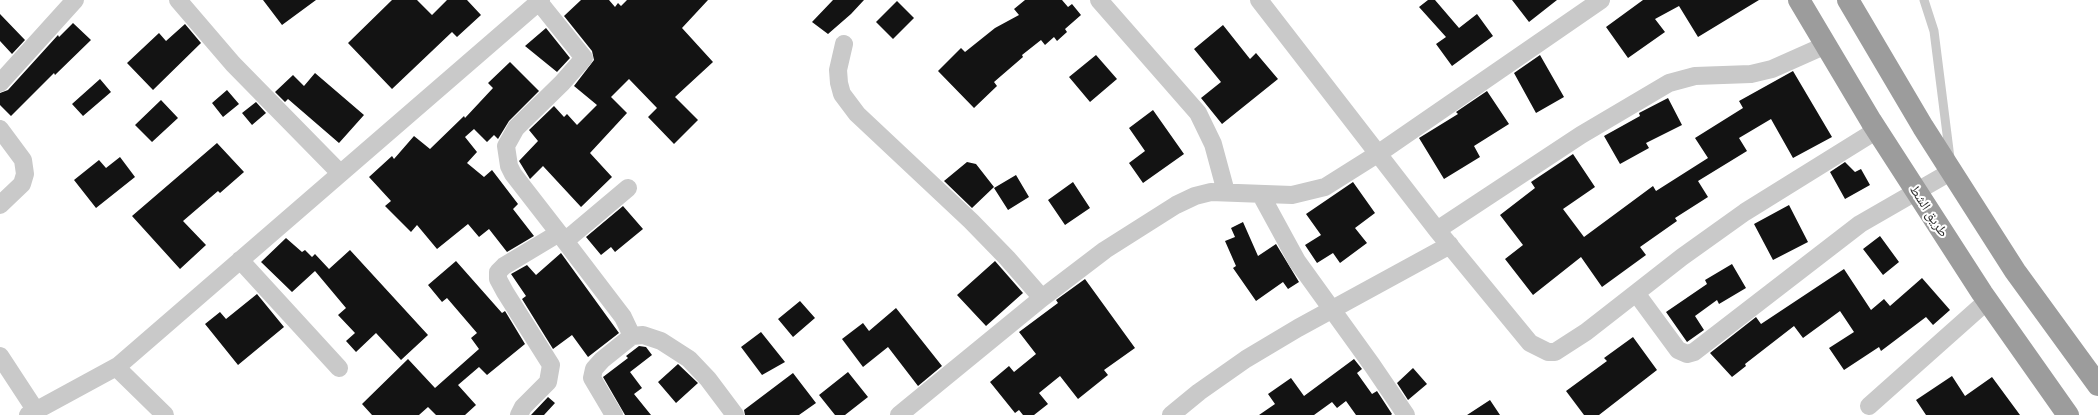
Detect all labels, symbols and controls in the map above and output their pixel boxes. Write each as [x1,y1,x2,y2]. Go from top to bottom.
street label: طريق الشط [1906,182,1952,240]

